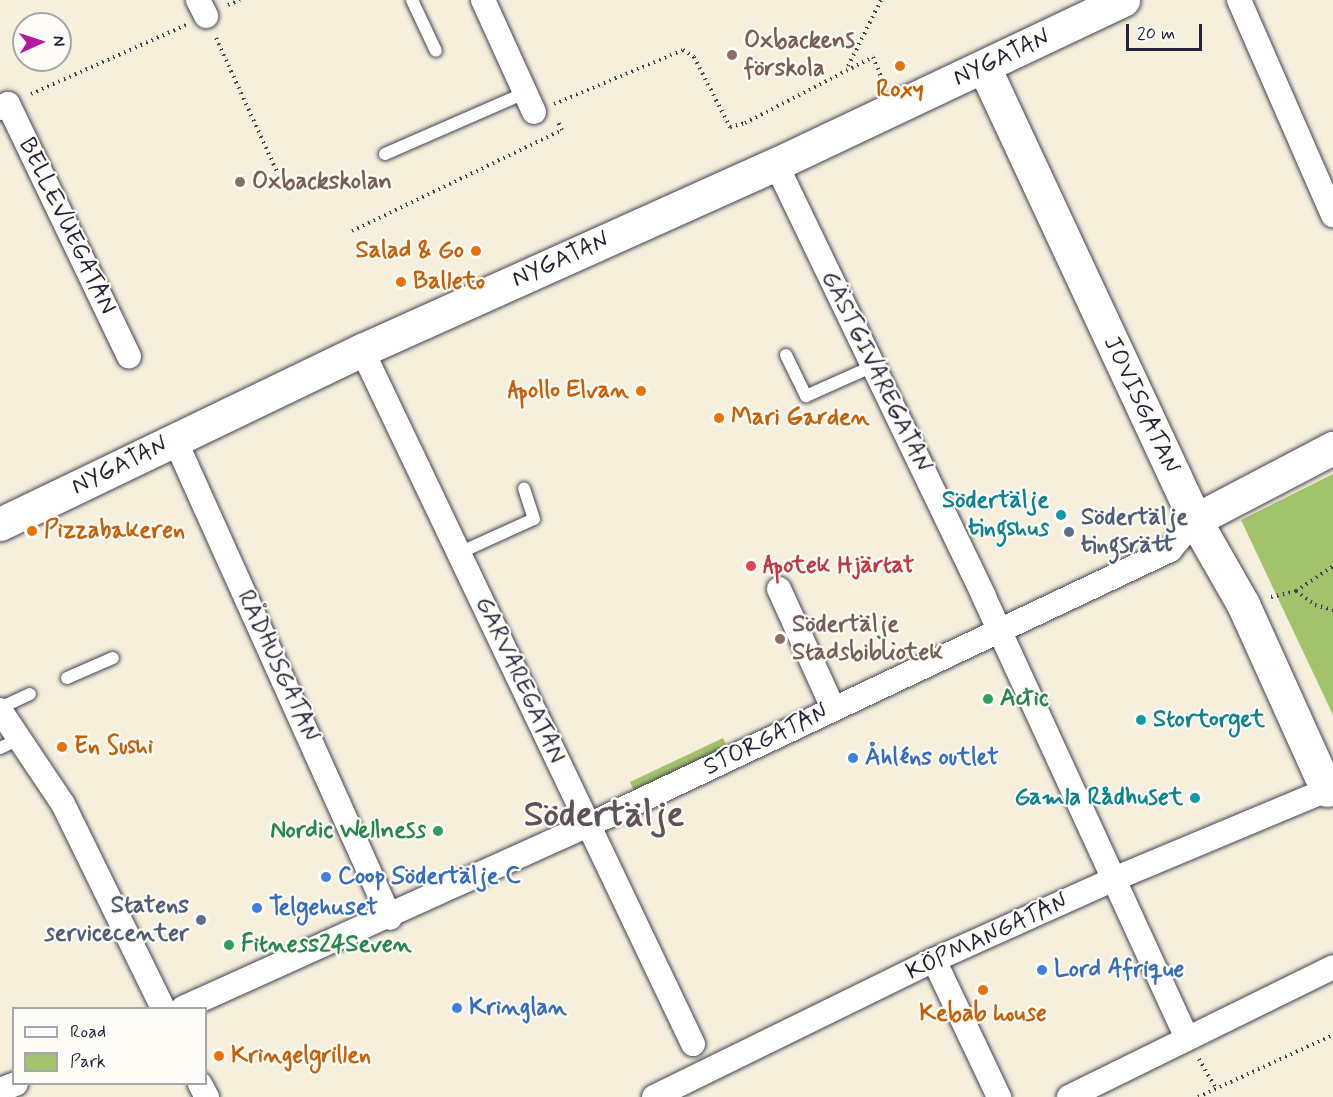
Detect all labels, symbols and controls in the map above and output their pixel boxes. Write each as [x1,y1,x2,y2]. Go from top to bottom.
north arrow [12,12,72,72]
scale bar [1129,12,1206,50]
text: 20 m [1137,22,1175,46]
street label: NYGATAN [949,23,1055,93]
place label: Oxbackens förskola [744,27,855,83]
text: N [48,35,69,47]
marker: Oxbackens förskola [725,48,739,62]
marker: Roxy [893,59,907,73]
place label: Roxy [876,76,924,104]
street label: BELLEVUEGATAN [12,133,122,319]
place label: Oxbackskolan [252,168,392,196]
marker: Oxbackskolan [233,175,247,189]
street label: NYGATAN [508,226,614,294]
place label: Salad & Go [355,237,464,265]
marker: Salad & Go [469,244,483,258]
street label: GÄSTGIVAREGATAN [815,266,937,478]
place label: Balleto [413,268,485,296]
marker: Balleto [394,275,408,289]
street label: JOVISGATAN [1097,332,1185,478]
place label: Apollo Elvan [508,377,629,405]
marker: Apollo Elvan [634,384,648,398]
place label: Mari Garden [731,404,858,432]
marker: Mari Garden [712,411,726,425]
street label: NYGATAN [67,430,173,502]
place label: Södertälje tingshus [942,487,1049,543]
place label: Södertälje tingsrätt [1081,504,1188,560]
marker: Södertälje tingshus [1054,508,1068,522]
place label: Pizzabakeren [44,517,185,545]
marker: Pizzabakeren [25,524,39,538]
marker: Södertälje tingsrätt [1062,525,1076,539]
place label: Apotek Hjärtat [763,552,916,580]
marker: Apotek Hjärtat [744,559,758,573]
street label: RÅDHUSGATAN [230,586,326,746]
street label: GARVAREGATAN [469,592,571,768]
place label: Södertälje Stadsbibliotek [792,611,943,667]
marker: Södertälje Stadsbibliotek [773,632,787,646]
place label: Actic [1000,685,1049,713]
marker: Actic [981,692,995,706]
street label: STORGATAN [699,698,833,782]
place label: Stortorget [1153,706,1265,734]
marker: Stortorget [1134,713,1148,727]
place label: En Sushi [74,733,156,761]
marker: En Sushi [55,740,69,754]
place label: Åhléns outlet [865,744,999,772]
marker: Åhléns outlet [846,751,860,765]
place label: Gamla Rådhuset [1014,784,1183,812]
marker: Gamla Rådhuset [1188,791,1202,805]
district label: Södertälje [524,794,684,838]
place label: Nordic Wellness [270,817,426,845]
marker: Nordic Wellness [431,824,445,838]
place label: Coop Södertälje C [338,863,522,891]
marker: Coop Södertälje C [319,870,333,884]
street label: KÖPMANGATAN [902,887,1072,987]
place label: Statens servicecenter [44,892,189,948]
place label: Telgehuset [269,894,378,922]
marker: Telgehuset [250,901,264,915]
marker: Statens servicecenter [194,913,208,927]
place label: Fitness24Seven [241,931,412,959]
marker: Fitness24Seven [222,938,236,952]
place label: Lord Afrique [1054,956,1188,984]
marker: Lord Afrique [1035,963,1049,977]
marker: Kebab house [976,983,990,997]
place label: Kringlan [469,994,567,1022]
place label: Kebab house [919,1000,1047,1028]
marker: Kringlan [450,1001,464,1015]
legend [12,1007,207,1085]
text: Road [70,1020,106,1044]
place label: Kringelgrillen [231,1042,371,1070]
marker: Kringelgrillen [212,1049,226,1063]
text: Park [70,1050,106,1074]

